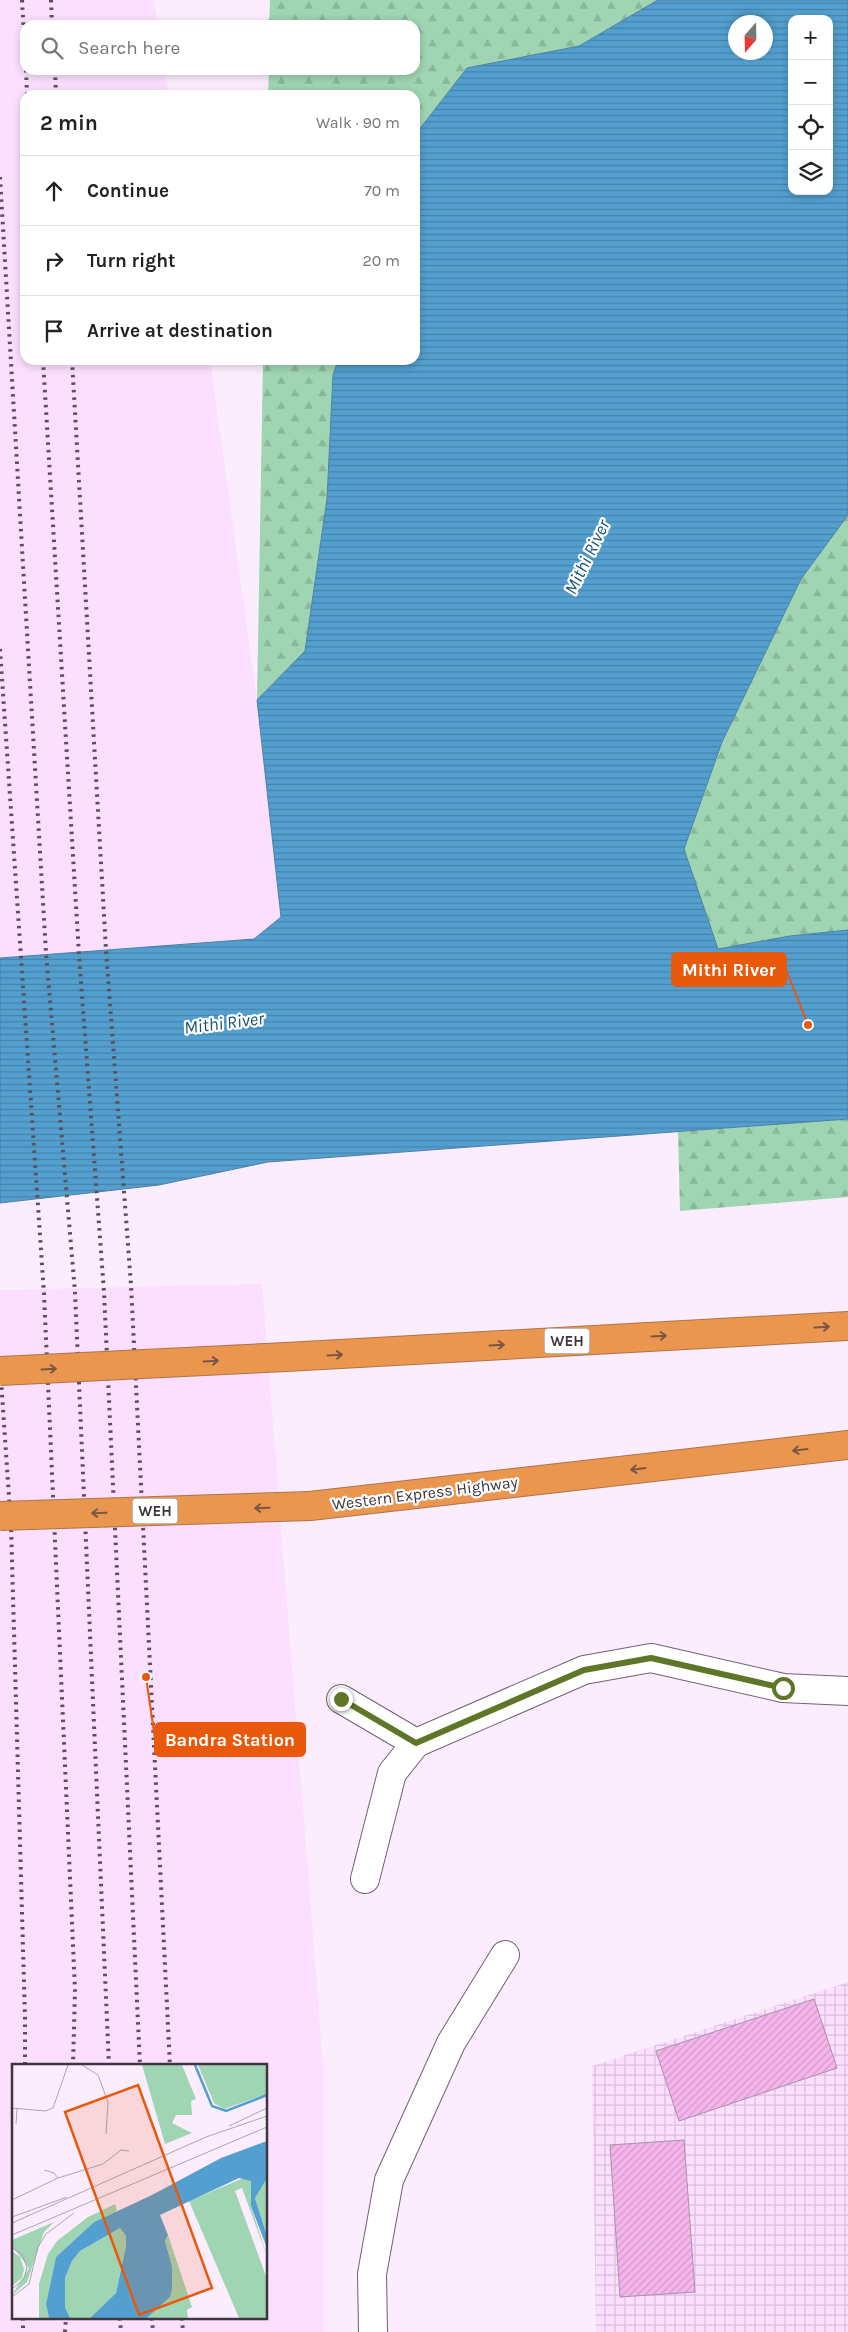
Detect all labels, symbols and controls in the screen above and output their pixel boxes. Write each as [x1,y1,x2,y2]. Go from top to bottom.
north arrow [728,15,773,60]
map controls [788,15,833,195]
button: + [788,15,833,60]
search box [20,20,420,75]
icon: search [38,34,66,62]
text: Search here [78,37,180,59]
button: − [788,60,833,105]
button: locate [788,105,833,150]
text: 2 min [40,111,98,135]
text: Walk · 90 m [316,113,400,132]
button: layers [788,150,833,195]
icon: ahead [40,177,68,205]
text: Continue [87,180,169,202]
text: 70 m [364,181,400,200]
icon: right [40,247,68,275]
text: Turn right [87,250,176,272]
text: 20 m [362,251,400,270]
icon: arrive [40,317,68,345]
text: Arrive at destination [87,320,273,342]
water label: Mithi River [559,515,615,598]
callout: Mithi River [672,953,786,986]
text: Mithi River [682,959,776,981]
water label: Mithi River [183,1007,266,1039]
one-way arrow [813,1323,829,1332]
road number: WEH [544,1328,590,1354]
one-way arrow [651,1332,667,1341]
one-way arrow [489,1341,505,1350]
one-way arrow [327,1350,343,1359]
one-way arrow [202,1356,219,1366]
one-way arrow [40,1364,56,1373]
one-way arrow [792,1445,808,1455]
one-way arrow [630,1464,646,1474]
street label: Western Express Highway [331,1472,520,1514]
road number: WEH [132,1498,178,1524]
one-way arrow [254,1503,270,1513]
one-way arrow [91,1508,108,1518]
route start [772,1677,795,1700]
route end [330,1688,353,1711]
callout: Bandra Station [155,1723,305,1756]
text: Bandra Station [165,1729,295,1751]
inset map [12,2064,268,2320]

